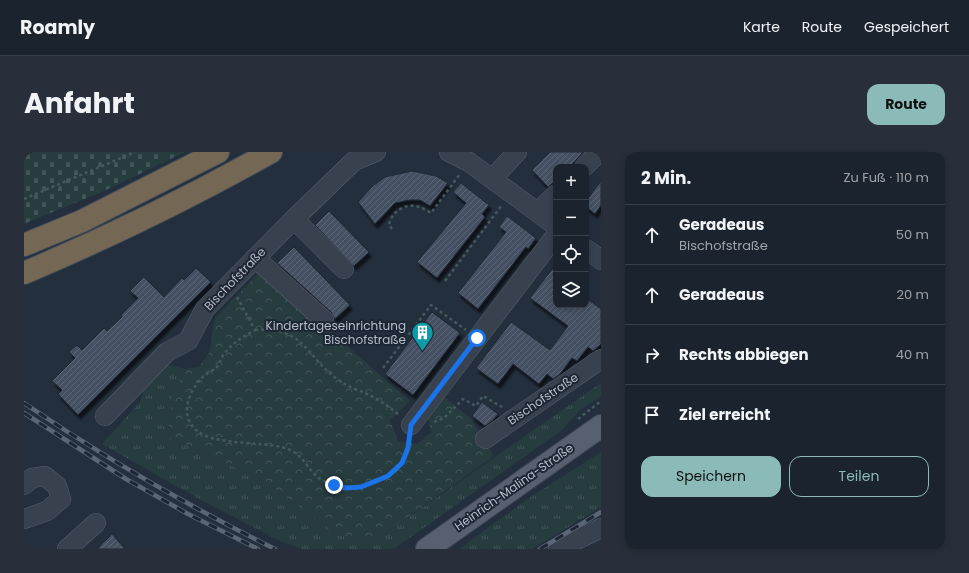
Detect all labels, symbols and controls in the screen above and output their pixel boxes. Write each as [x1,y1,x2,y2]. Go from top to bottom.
text: Roamly [20,14,95,41]
text: Karte [743,17,780,37]
text: Route [802,17,842,37]
text: Gespeichert [864,17,949,37]
text: Anfahrt [24,84,135,123]
button: Route [867,84,945,125]
map controls [553,164,589,308]
button: + [553,164,589,200]
text: 2 Min. [641,166,691,190]
text: Zu Fuß · 110 m [843,168,929,187]
button: − [553,200,589,236]
text: Geradeaus [679,214,764,235]
icon: ahead [641,224,663,246]
text: 50 m [896,225,929,244]
button: locate [553,236,589,272]
text: Bischofstraße [679,236,768,255]
street label: Bischofstraße [200,243,269,314]
button: layers [553,272,589,308]
icon: ahead [641,284,663,306]
text: Geradeaus [679,284,764,305]
text: 20 m [896,285,929,304]
place label: Kindertageseinrichtung Bischofstraße [266,317,406,348]
building icon: Kindertageseinrichtung Bischofstraße [409,320,435,353]
route start [468,329,486,347]
icon: right [641,344,663,366]
text: Rechts abbiegen [679,344,809,365]
text: 40 m [896,345,929,364]
street label: Bischofstraße [504,369,581,429]
icon: arrive [641,404,663,426]
text: Ziel erreicht [679,404,770,425]
street label: Heinrich-Malina-Straße [451,439,577,534]
button: Speichern [641,456,781,497]
button: Teilen [789,456,929,497]
route end [325,476,343,494]

